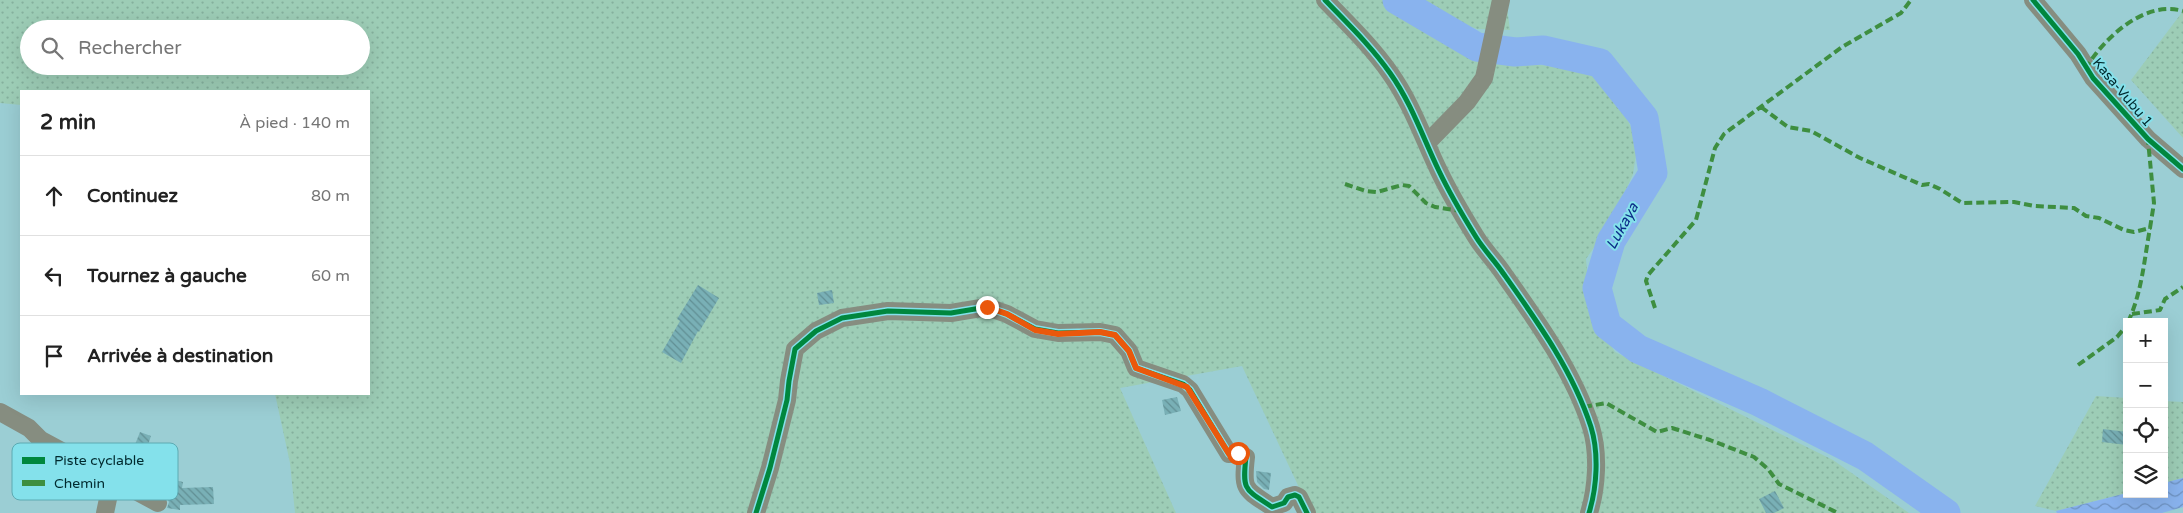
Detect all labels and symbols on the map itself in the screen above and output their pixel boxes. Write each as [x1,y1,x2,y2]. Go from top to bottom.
street label: Kasa-Vubu 1 [2089,54,2156,130]
water label: Lukaya [1602,199,1642,252]
route end [976,296,999,319]
route start [1227,442,1250,465]
legend [12,443,178,500]
text: Piste cyclable [54,452,144,469]
text: Chemin [54,475,105,492]

